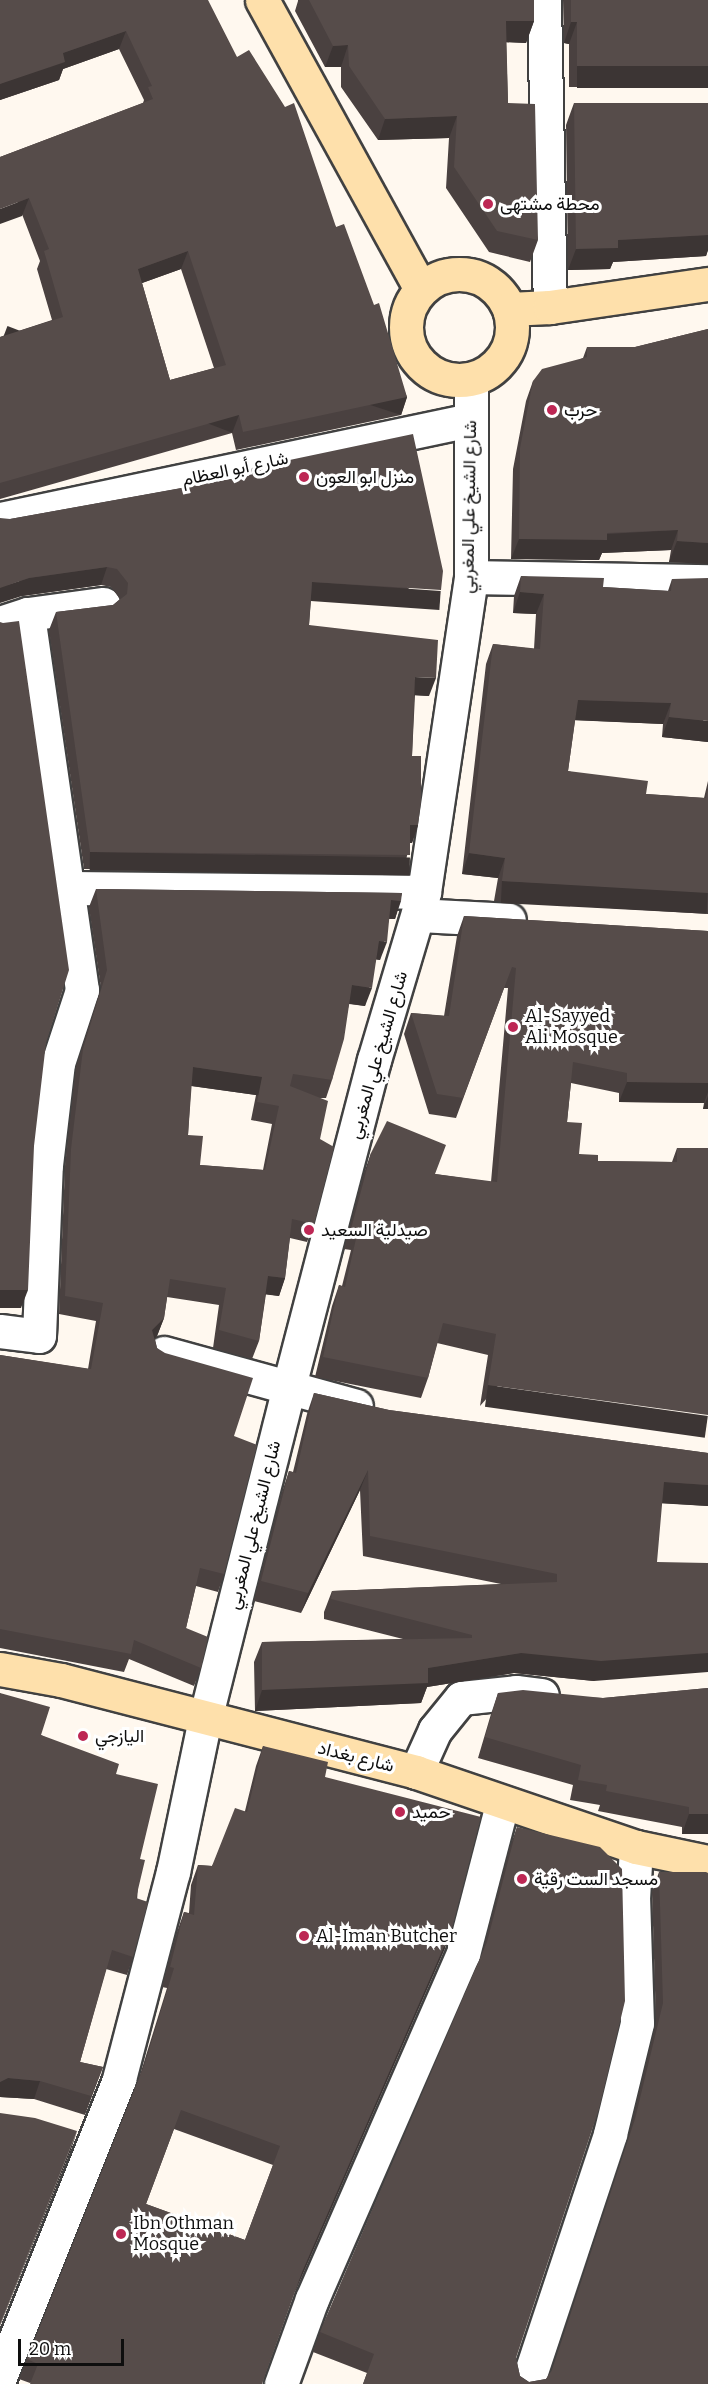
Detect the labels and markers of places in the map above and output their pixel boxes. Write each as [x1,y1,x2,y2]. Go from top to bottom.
place label: محطة مشتهى [500,193,600,215]
marker: محطة مشتهى [481,197,495,211]
place label: حرب [564,399,597,421]
marker: حرب [545,403,559,417]
place label: منزل ابو العون [316,466,414,488]
marker: منزل ابو العون [297,470,311,484]
place label: Al-Sayyed Ali Mosque [525,1006,618,1048]
marker: Al-Sayyed Ali Mosque [506,1020,520,1034]
place label: صيدلية السعيد [321,1219,428,1241]
marker: صيدلية السعيد [302,1223,316,1237]
place label: اليازجي [95,1725,144,1747]
marker: اليازجي [76,1729,90,1743]
place label: حميد [412,1801,450,1823]
marker: حميد [393,1805,407,1819]
place label: مسجد الست رقية [534,1868,658,1890]
marker: مسجد الست رقية [515,1872,529,1886]
place label: Al-Iman Butcher [316,1925,457,1947]
marker: Al-Iman Butcher [297,1929,311,1943]
place label: Ibn Othman Mosque [133,2213,234,2256]
marker: Ibn Othman Mosque [114,2227,128,2241]

